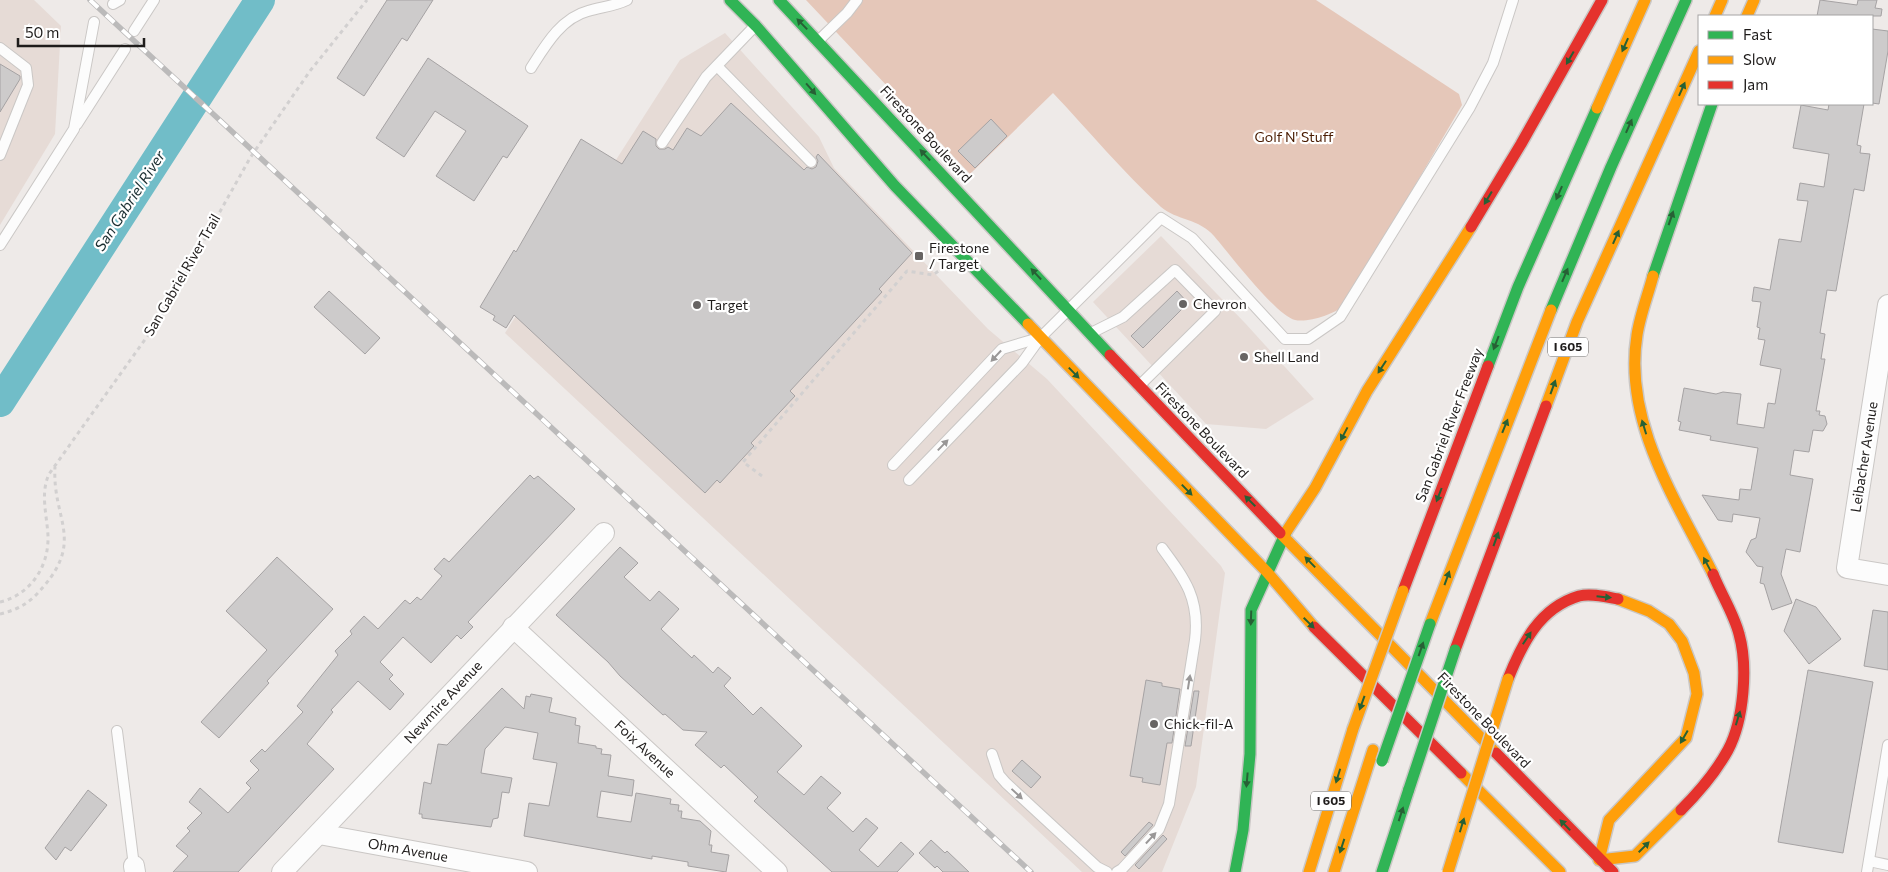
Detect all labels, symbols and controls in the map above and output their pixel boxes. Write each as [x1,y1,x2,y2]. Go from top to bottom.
scale bar [18,15,144,47]
legend [1698,15,1873,105]
one-way arrow [796,18,808,30]
text: 50 m [25,23,59,41]
text: Fast [1743,25,1772,43]
one-way arrow [1621,38,1629,52]
text: Slow [1743,50,1776,68]
one-way arrow [1565,51,1574,64]
text: Jam [1743,75,1768,93]
one-way arrow [805,82,817,94]
street label: Firestone Boulevard [877,82,976,186]
one-way arrow [1679,82,1687,96]
one-way arrow [1626,119,1634,133]
park label: Golf N' Stuff [1255,128,1334,145]
water label: San Gabriel River [90,146,169,254]
one-way arrow [919,149,931,161]
one-way arrow [1555,186,1563,200]
one-way arrow [1484,192,1493,205]
one-way arrow [1668,210,1675,225]
street label: San Gabriel River Trail [140,211,223,339]
one-way arrow [1612,230,1620,244]
place label: Firestone / Target [929,239,989,272]
marker: Firestone / Target [913,250,925,262]
one-way arrow [1561,267,1569,282]
one-way arrow [1030,268,1042,280]
place label: Chevron [1193,295,1247,312]
place label: Target [707,296,748,313]
marker: Chevron [1177,298,1189,310]
marker: Target [691,299,703,311]
one-way arrow [1492,336,1500,351]
road number: I 605 [1548,338,1588,357]
street label: San Gabriel River Freeway [1411,345,1486,504]
place label: Shell Land [1254,348,1319,365]
one-way arrow [990,349,1002,361]
marker: Shell Land [1238,351,1250,363]
one-way arrow [1378,360,1387,373]
one-way arrow [1068,367,1080,379]
street label: Firestone Boulevard [1152,378,1252,481]
one-way arrow [1549,379,1557,394]
street label: Leibacher Avenue [1846,400,1881,514]
one-way arrow [1501,418,1509,433]
one-way arrow [1640,419,1648,434]
one-way arrow [1340,427,1348,442]
one-way arrow [937,439,949,451]
one-way arrow [1181,483,1193,495]
one-way arrow [1435,488,1443,503]
one-way arrow [1244,495,1256,507]
one-way arrow [1492,531,1500,546]
one-way arrow [1703,556,1711,571]
one-way arrow [1304,557,1316,569]
one-way arrow [1443,570,1451,585]
one-way arrow [1596,593,1612,601]
one-way arrow [1247,610,1255,626]
one-way arrow [1303,617,1315,629]
one-way arrow [1522,632,1532,645]
one-way arrow [1418,641,1425,656]
street label: Newmire Avenue [400,657,485,747]
street label: Firestone Boulevard [1434,668,1534,771]
one-way arrow [1185,674,1193,690]
one-way arrow [1358,696,1366,711]
one-way arrow [1734,711,1742,726]
place label: Chick-fil-A [1164,715,1234,732]
street label: Foix Avenue [612,716,679,781]
marker: Chick-fil-A [1148,718,1160,730]
one-way arrow [1680,729,1688,744]
one-way arrow [1334,769,1342,784]
one-way arrow [1243,773,1251,789]
one-way arrow [1011,788,1023,800]
road number: I 605 [1311,791,1351,810]
one-way arrow [1397,806,1405,821]
one-way arrow [1459,818,1467,833]
one-way arrow [1559,819,1571,831]
one-way arrow [1145,832,1157,844]
street label: Ohm Avenue [367,834,449,865]
one-way arrow [1338,839,1345,854]
one-way arrow [1638,842,1650,854]

